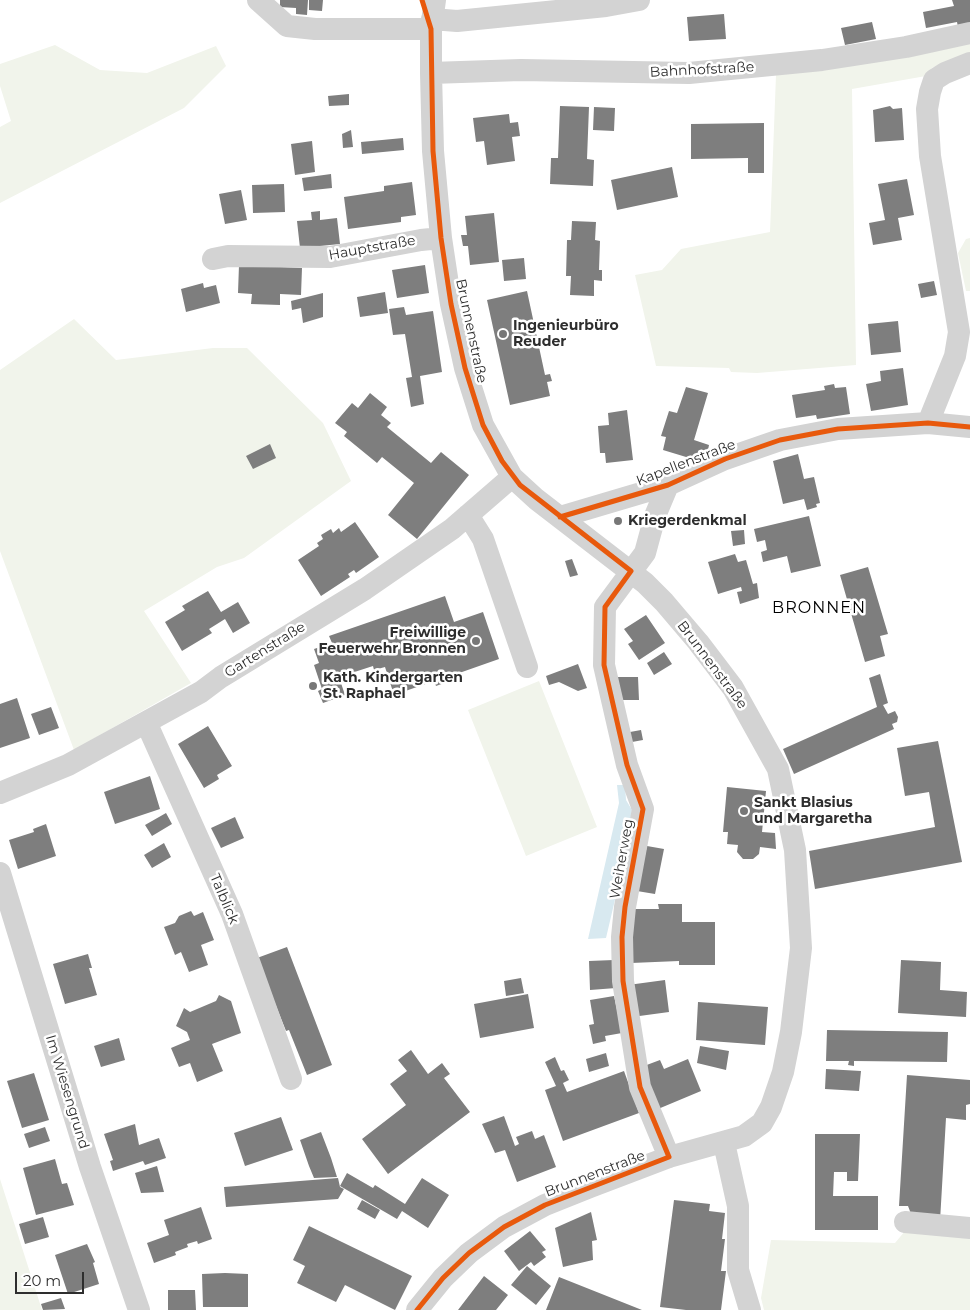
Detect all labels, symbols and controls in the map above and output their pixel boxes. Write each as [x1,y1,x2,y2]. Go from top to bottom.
street label: Bahnhofstraße [649,59,755,81]
street label: Hauptstraße [327,232,417,264]
street label: Brunnenstraße [452,277,490,385]
place label: Ingenieurbüro Reuder [513,318,619,351]
marker: Ingenieurbüro Reuder [497,328,509,340]
street label: Kapellenstraße [634,436,738,490]
place label: Kriegerdenkmal [628,513,747,529]
marker: Kriegerdenkmal [612,515,624,527]
district label: BRONNEN [771,598,867,618]
street label: Brunnenstraße [673,618,751,712]
street label: Gartenstraße [222,619,308,681]
place label: Freiwillige Feuerwehr Bronnen [319,625,466,658]
marker: Freiwillige Feuerwehr Bronnen [470,635,482,647]
place label: Kath. Kindergarten St. Raphael [323,670,463,702]
marker: Kath. Kindergarten St. Raphael [307,680,319,692]
place label: Sankt Blasius und Margaretha [754,795,873,828]
marker: Sankt Blasius und Margaretha [738,805,750,817]
street label: Weiherweg [607,818,637,900]
street label: Talblick [206,871,242,927]
street label: Im Wiesengrund [42,1033,92,1151]
street label: Brunnenstraße [542,1147,648,1201]
scale bar [18,1262,86,1294]
text: 20 m [23,1271,61,1290]

